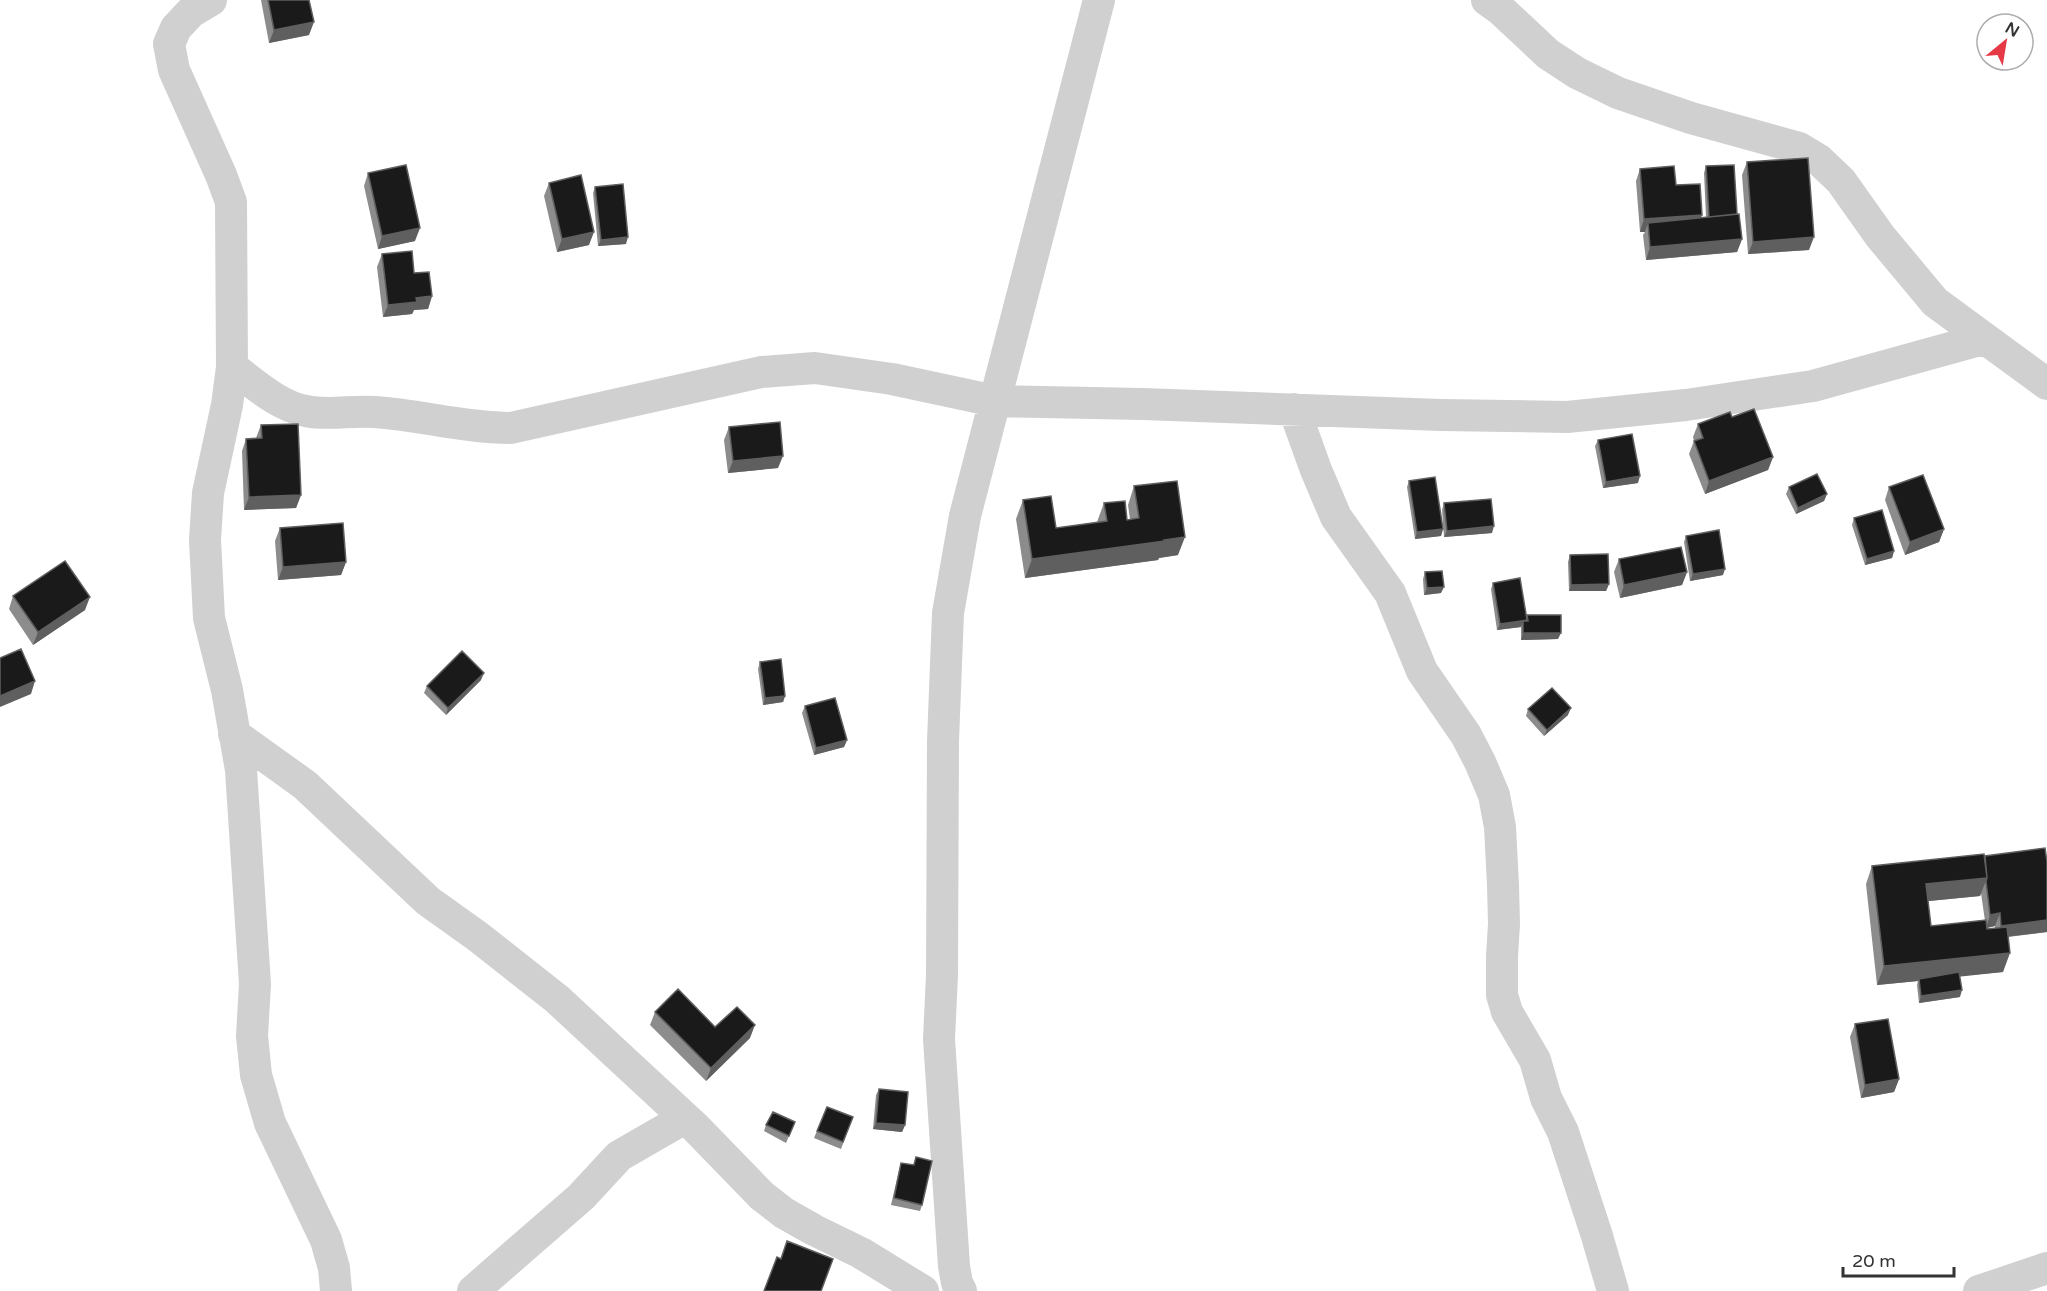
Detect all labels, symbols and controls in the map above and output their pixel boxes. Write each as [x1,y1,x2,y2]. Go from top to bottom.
north arrow [1975,12,2035,72]
text: N [2001,18,2023,42]
scale bar [1843,1240,1954,1278]
text: 20 m [1852,1250,1896,1272]

